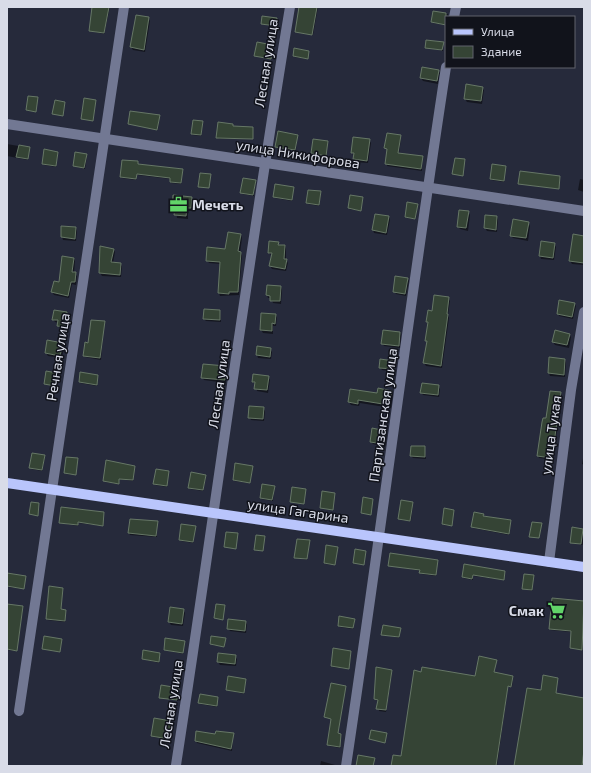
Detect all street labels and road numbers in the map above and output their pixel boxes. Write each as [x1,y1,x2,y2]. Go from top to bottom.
street label: Лесная улица [250,18,281,108]
street label: улица Никифорова [235,135,361,172]
street label: Речная улица [42,312,73,402]
street label: Лесная улица [204,339,233,429]
street label: Партизанская улица [365,347,400,483]
street label: улица Тукая [537,394,564,476]
street label: улица Гагарина [246,495,350,526]
street label: Лесная улица [155,659,186,749]

